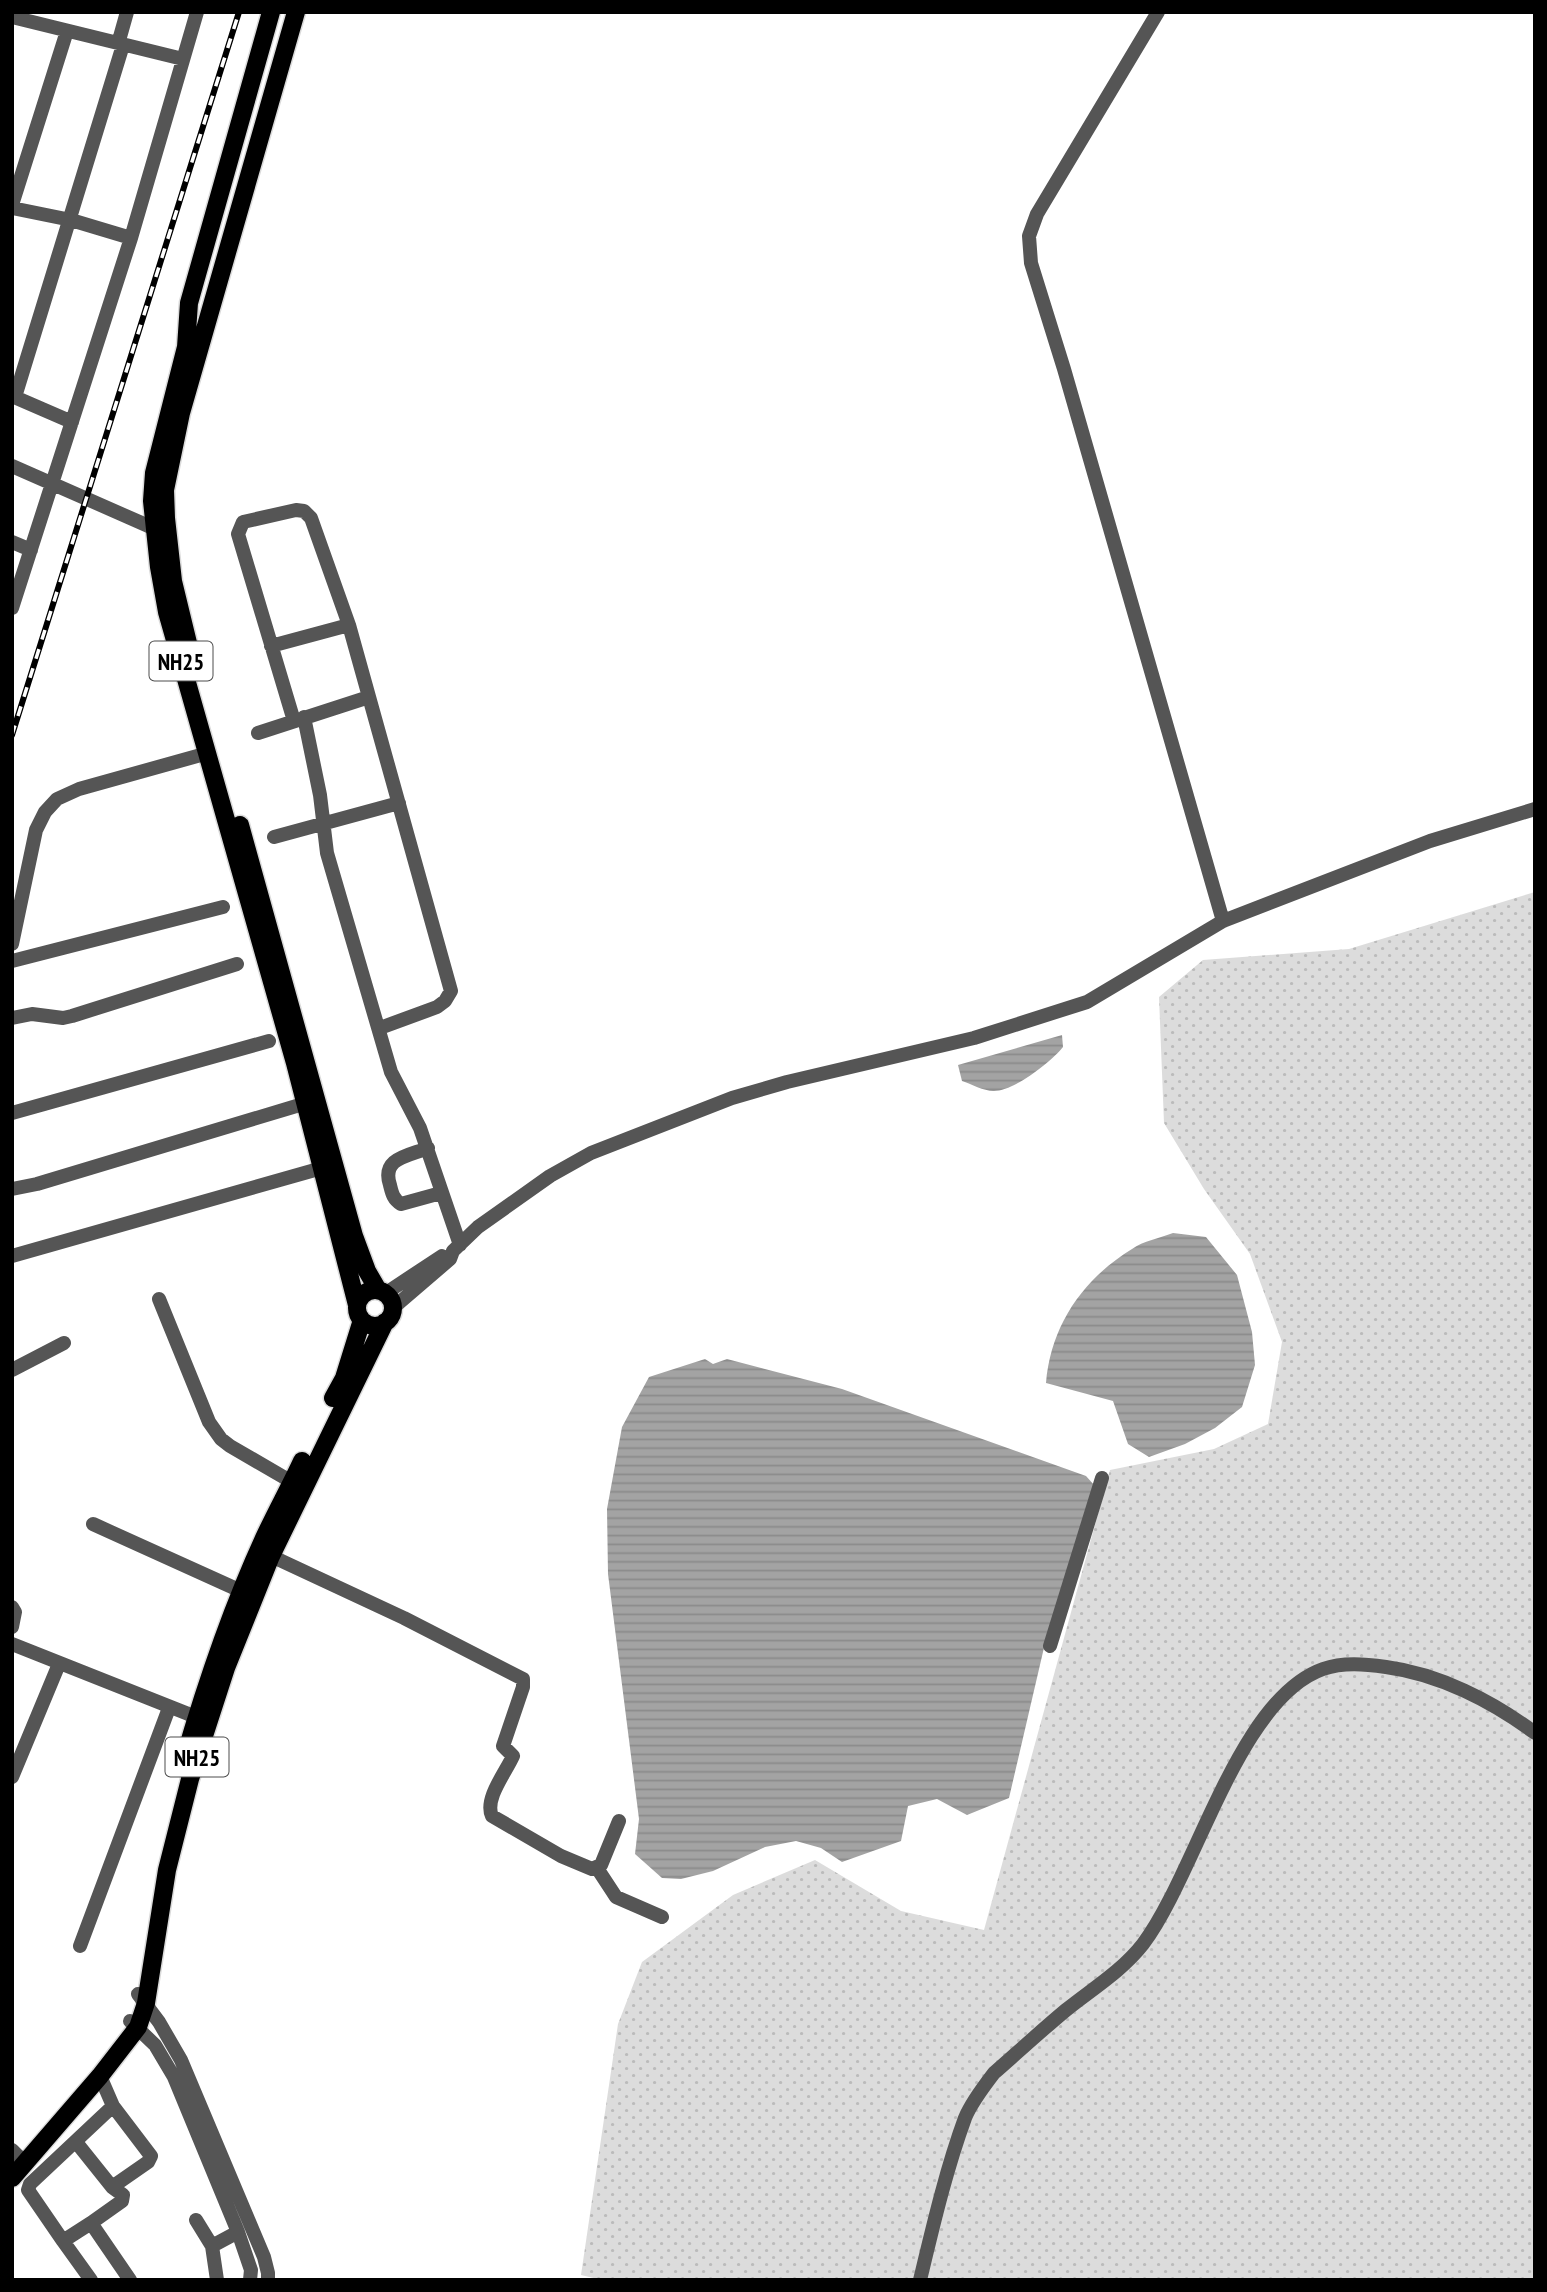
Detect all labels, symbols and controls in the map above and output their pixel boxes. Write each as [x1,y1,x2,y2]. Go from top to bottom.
road number: NH25 [150,642,212,680]
road number: NH25 [166,1738,228,1776]

